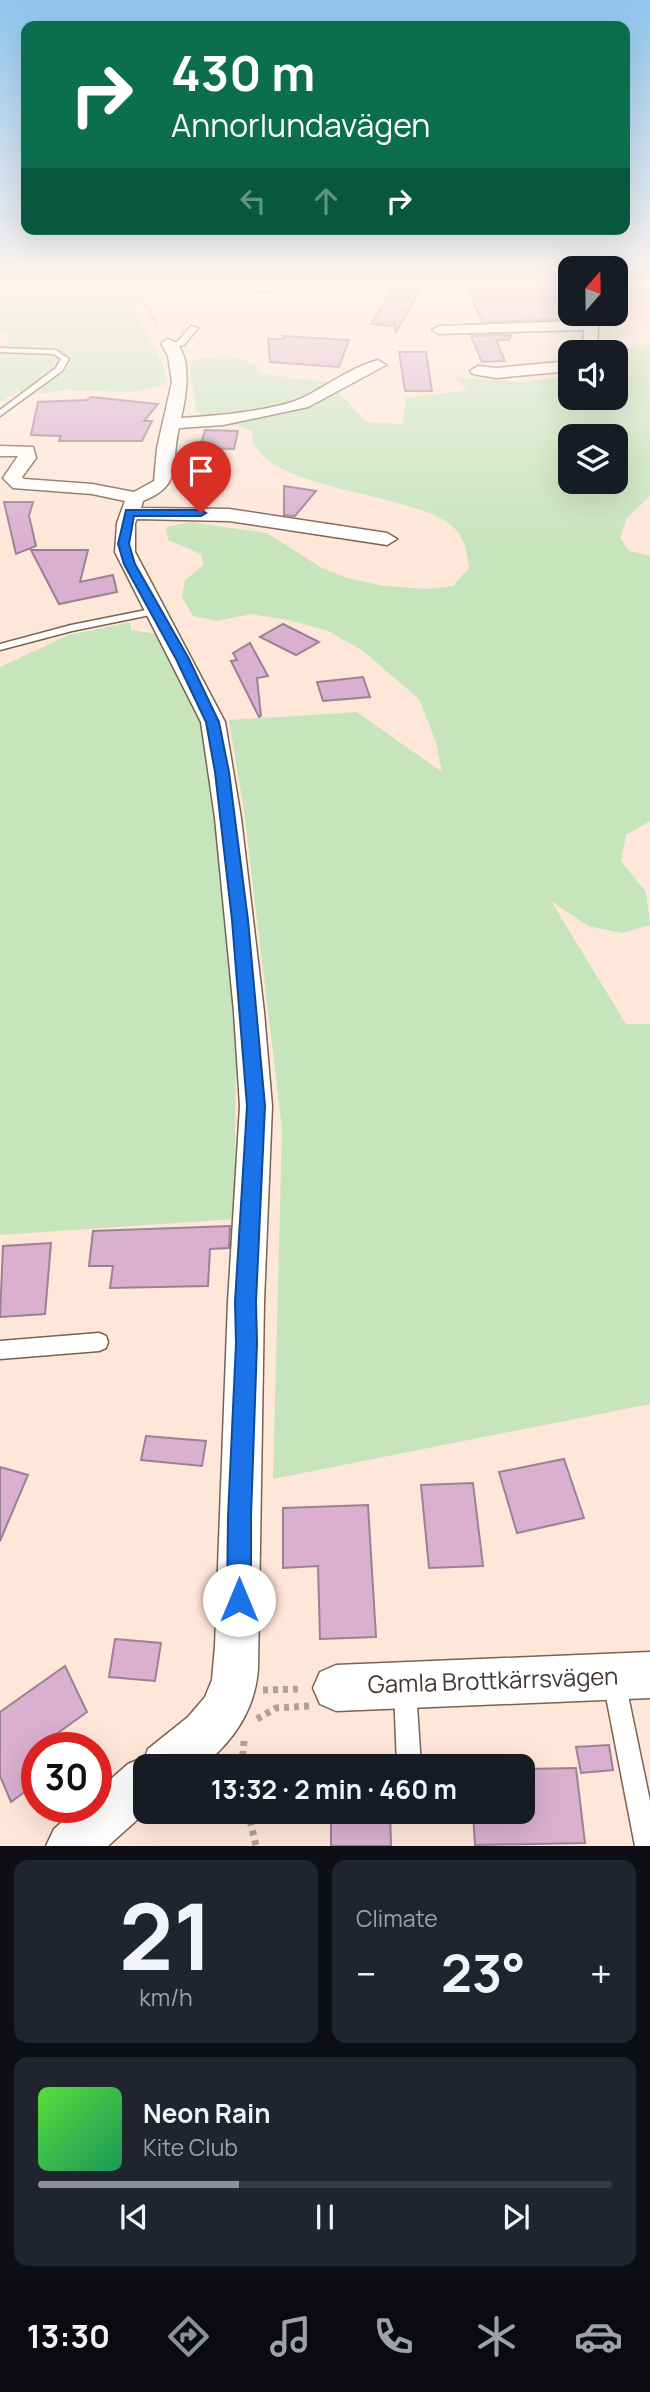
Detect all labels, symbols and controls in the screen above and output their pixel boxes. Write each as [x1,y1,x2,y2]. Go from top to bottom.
text: 430 m [171,39,315,106]
icon: right [56,49,147,140]
text: Annorlundavägen [171,103,430,147]
icon: left [234,182,272,220]
icon: ahead [307,182,345,220]
icon: right [380,182,418,220]
north arrow [558,256,628,326]
map controls [558,256,628,494]
button: sound [558,340,628,410]
button: layers [558,424,628,494]
pin [171,441,231,513]
icon: arrive [182,452,220,490]
position arrow [202,1563,276,1637]
street label: Gamla Brottkärrsvägen [367,1659,619,1700]
speed limit sign: 30 [21,1732,112,1823]
text: 13:32 · 2 min · 460 m [211,1771,457,1807]
text: 21 [119,1873,213,1997]
text: Climate [356,1902,438,1934]
text: 23° [441,1937,526,2008]
text: − [356,1947,377,1999]
text: + [590,1947,612,1999]
text: km/h [139,1981,193,2013]
text: Neon Rain [143,2095,271,2131]
text: Kite Club [143,2131,238,2163]
icon: previous [115,2198,153,2236]
icon: pause [306,2198,344,2236]
icon: next [497,2198,535,2236]
icon: directions [164,2312,213,2361]
icon: music [266,2312,315,2361]
icon: phone [369,2312,418,2361]
icon: climate [472,2312,521,2361]
icon: car [574,2312,623,2361]
text: 13:30 [27,2314,110,2358]

